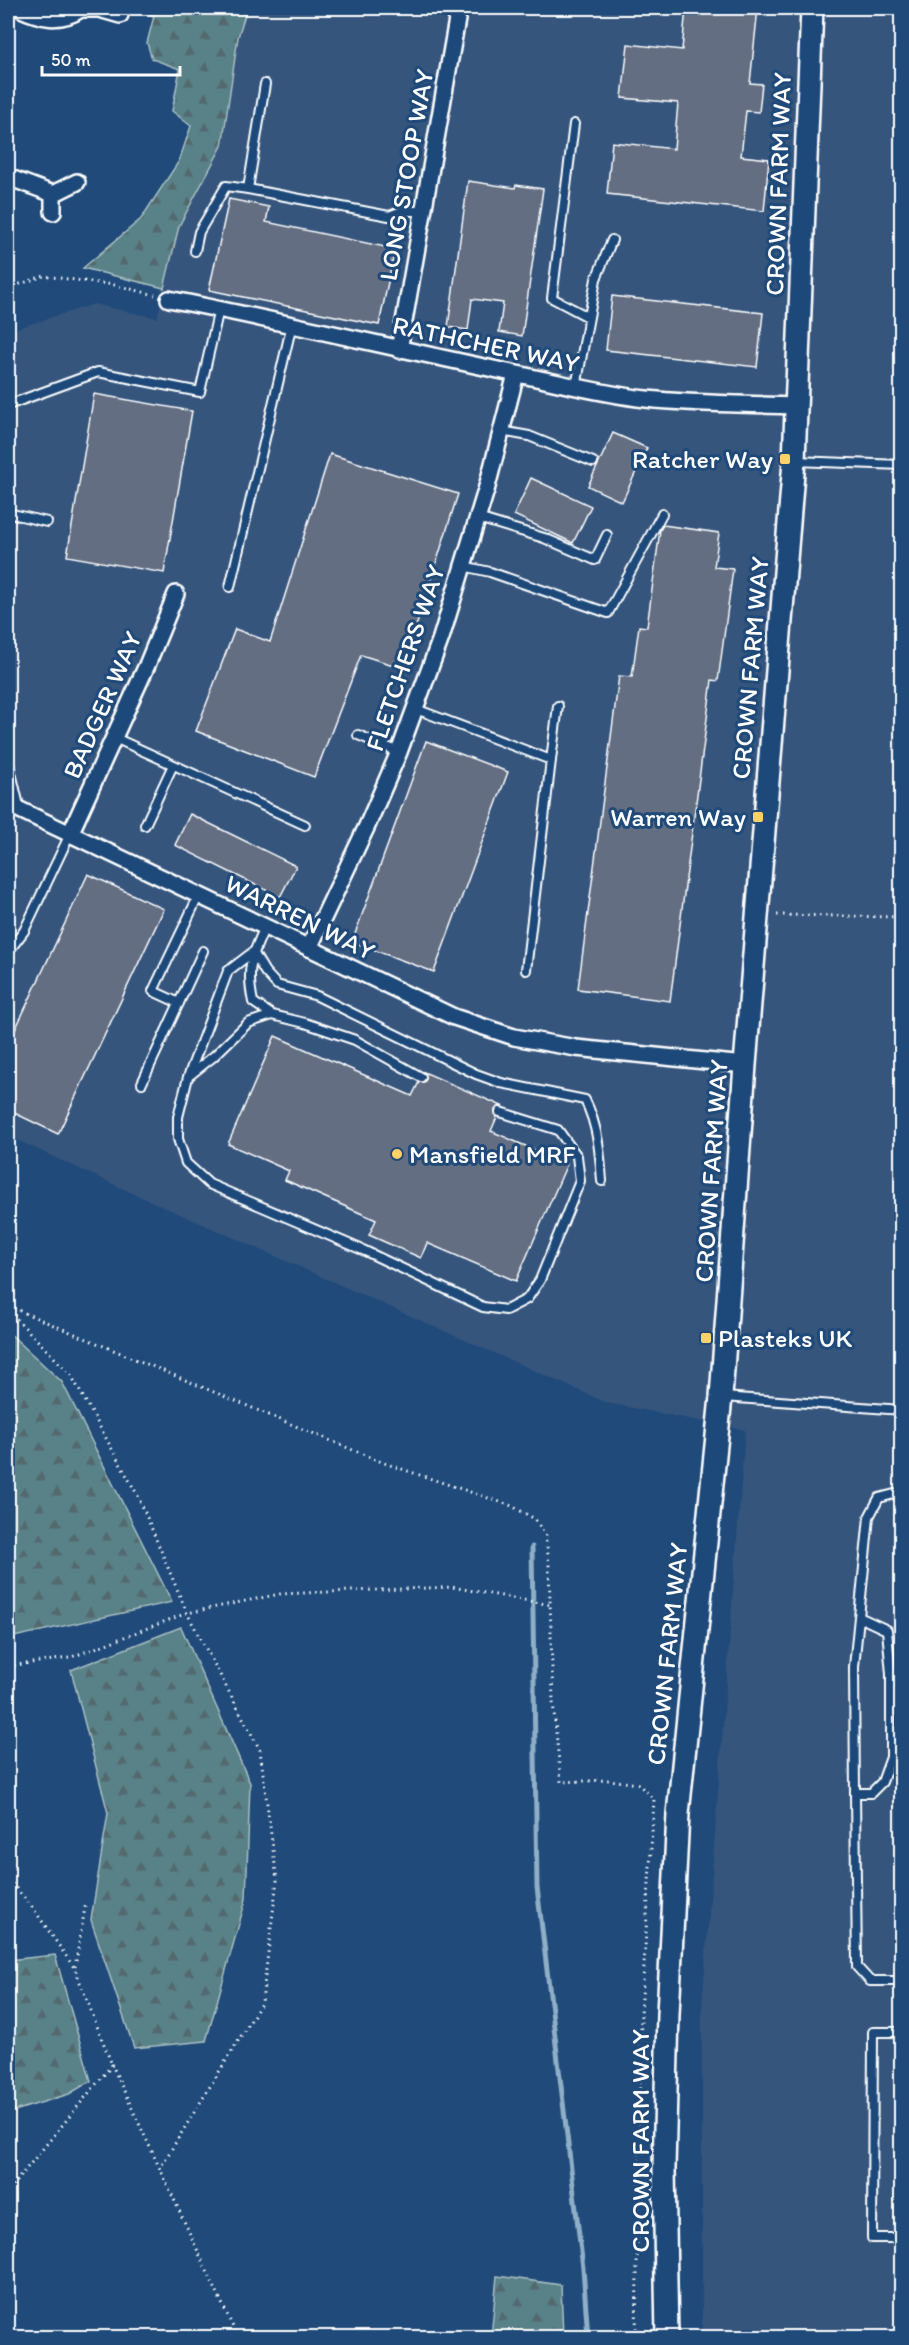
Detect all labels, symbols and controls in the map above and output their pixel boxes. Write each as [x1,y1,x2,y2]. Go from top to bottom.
scale bar [42,39,180,77]
text: 50 m [51,49,91,71]
street label: LONG STOOP WAY [372,67,440,283]
street label: CROWN FARM WAY [758,72,798,296]
street label: RATHCHER WAY [390,309,582,379]
place label: Ratcher Way [632,443,773,475]
marker: Ratcher Way [778,452,792,466]
street label: CROWN FARM WAY [724,555,776,781]
street label: FLETCHERS WAY [358,560,452,755]
street label: BADGER WAY [55,626,149,783]
place label: Warren Way [610,801,746,833]
marker: Warren Way [751,810,765,824]
street label: WARREN WAY [220,867,380,967]
street label: CROWN FARM WAY [687,1058,735,1284]
place label: Mansfield MRF [409,1138,576,1170]
marker: Mansfield MRF [390,1147,404,1161]
place label: Plasteks UK [718,1322,853,1354]
marker: Plasteks UK [699,1331,713,1345]
street label: CROWN FARM WAY [639,1541,695,1767]
street label: CROWN FARM WAY [624,2029,656,2253]

